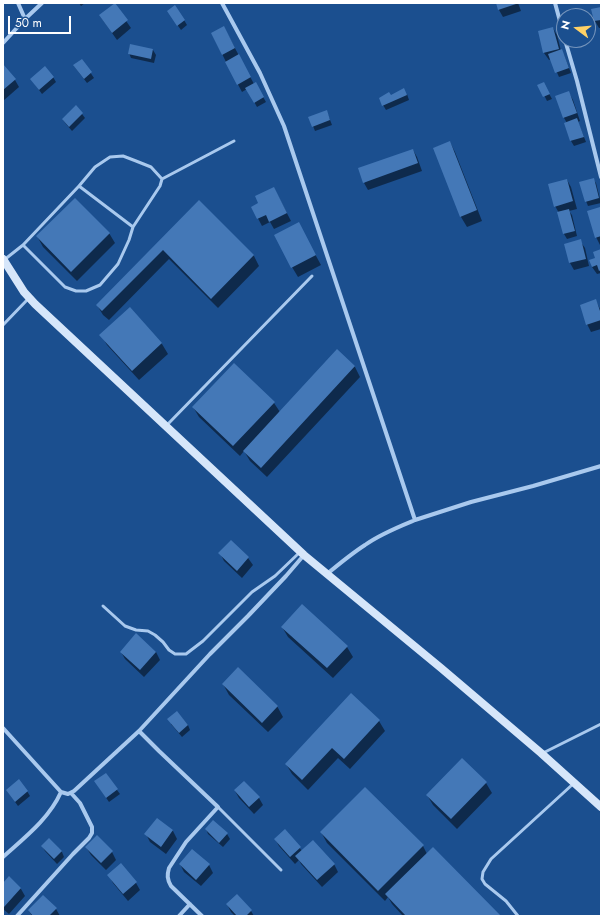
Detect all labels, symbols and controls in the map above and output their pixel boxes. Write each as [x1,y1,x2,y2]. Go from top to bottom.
scale bar [10,8,73,34]
north arrow [556,8,596,48]
text: 50 m [15,14,42,32]
text: N [557,19,574,31]

